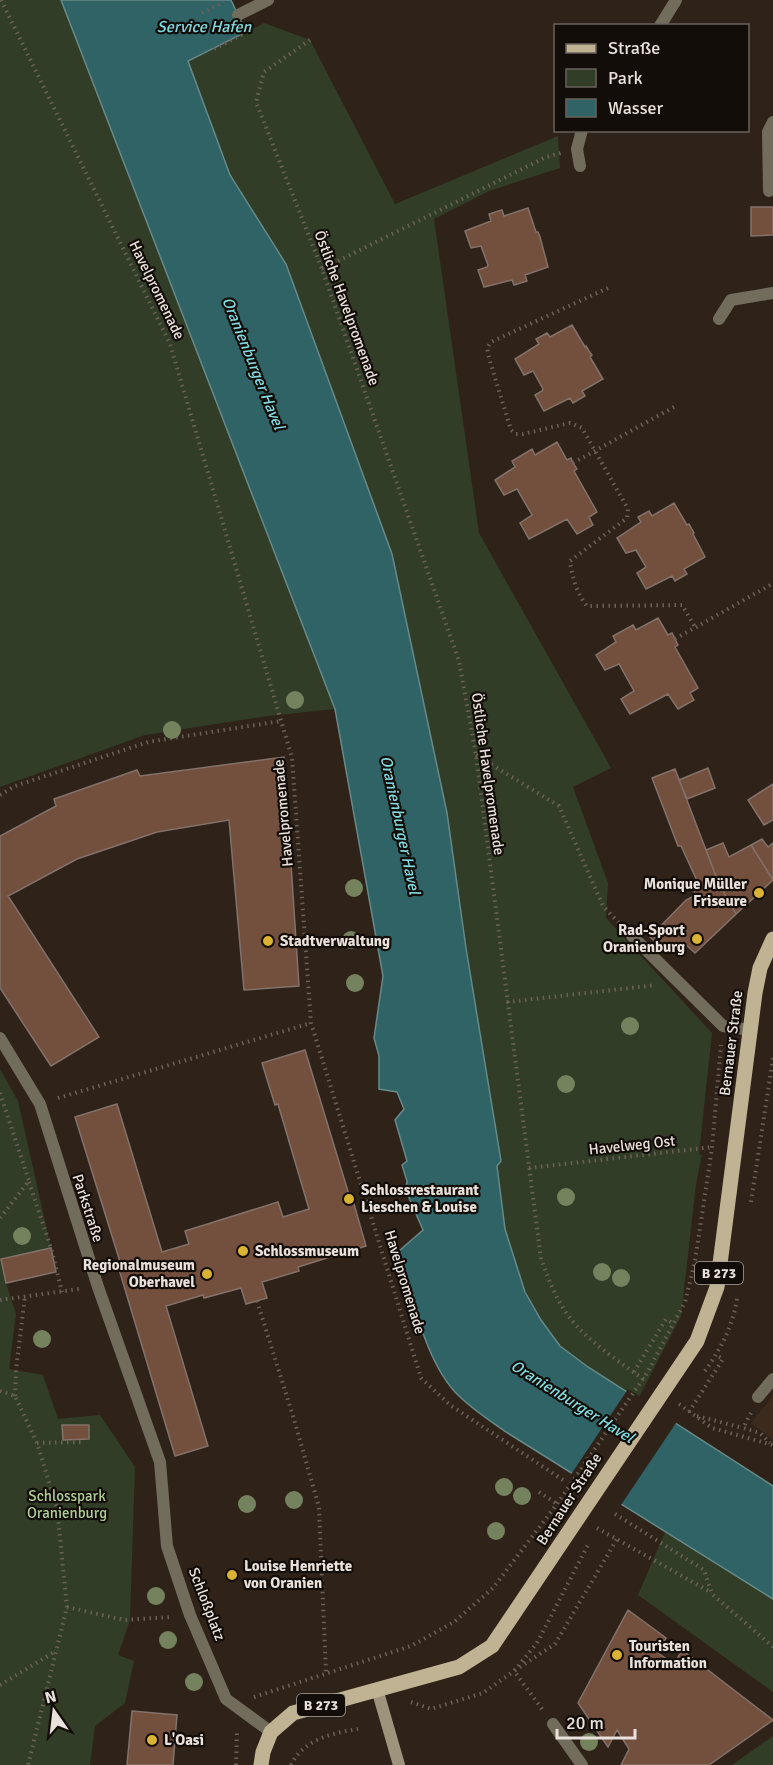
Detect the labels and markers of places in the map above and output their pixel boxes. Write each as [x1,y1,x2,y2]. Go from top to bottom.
place label: Monique Müller Friseure [644,875,747,910]
marker: Monique Müller Friseure [752,886,766,900]
place label: Rad-Sport Oranienburg [603,921,685,956]
place label: Stadtverwaltung [280,932,390,950]
marker: Rad-Sport Oranienburg [690,932,704,946]
marker: Stadtverwaltung [261,934,275,948]
place label: Schlossrestaurant Lieschen & Louise [361,1181,479,1216]
marker: Schlossrestaurant Lieschen & Louise [342,1192,356,1206]
place label: Schlossmuseum [255,1242,359,1260]
marker: Schlossmuseum [236,1244,250,1258]
place label: Regionalmuseum Oberhavel [83,1256,195,1291]
marker: Regionalmuseum Oberhavel [200,1267,214,1281]
place label: Louise Henriette von Oranien [243,1557,352,1592]
marker: Louise Henriette von Oranien [225,1568,239,1582]
place label: Touristen Information [629,1637,707,1672]
marker: Touristen Information [610,1648,624,1662]
place label: L'Oasi [164,1731,204,1749]
marker: L'Oasi [145,1733,159,1747]

